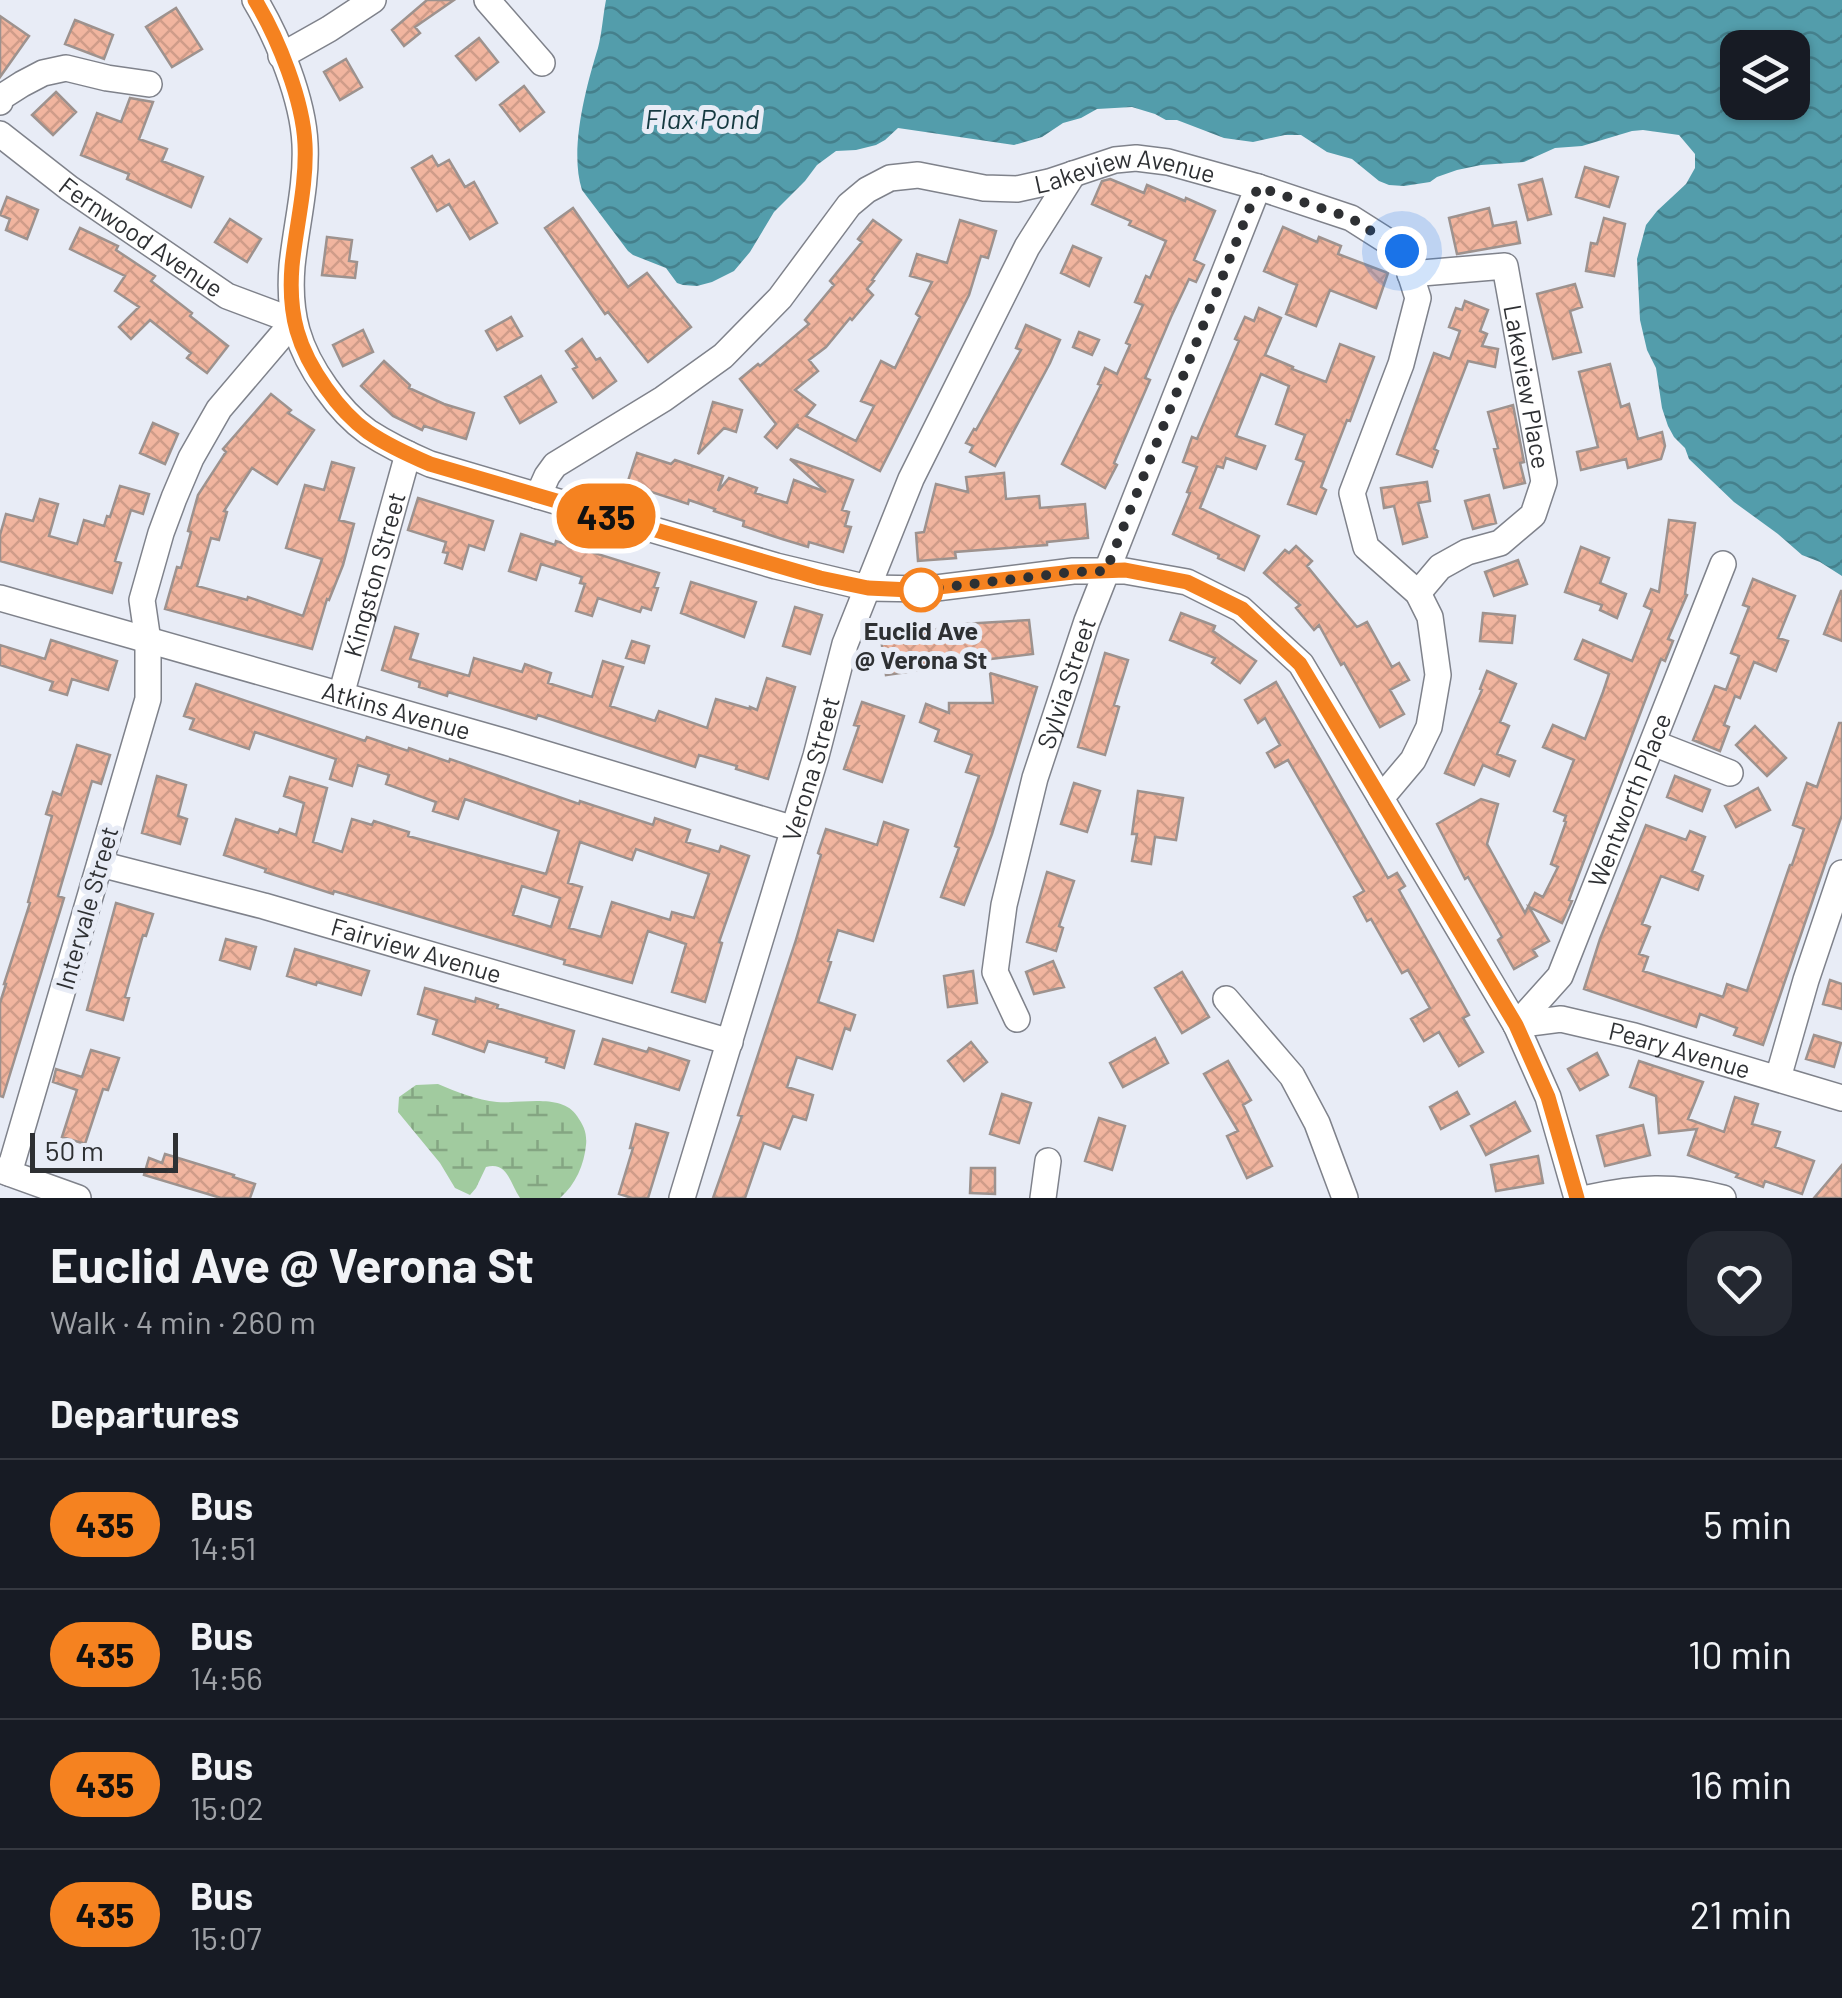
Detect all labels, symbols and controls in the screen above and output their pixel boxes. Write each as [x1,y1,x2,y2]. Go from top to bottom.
map controls [1720,30,1810,120]
button: layers [1720,30,1810,120]
water label: Flax Pond [645,101,759,135]
street label: Lakeview Avenue [1031,142,1219,199]
street label: Fernwood Avenue [54,170,229,303]
your location [1377,226,1427,276]
street label: Lakeview Place [1498,302,1557,471]
line badge: 435 [548,484,664,548]
street label: Kingston Street [336,489,411,660]
text: 435 [577,495,635,537]
marker: Euclid Ave @ Verona St [900,569,942,611]
street label: Sylvia Street [1030,614,1101,752]
place label: Euclid Ave @ Verona St [855,615,987,674]
street label: Atkins Avenue [319,674,474,745]
street label: Verona Street [775,693,845,845]
street label: Wentworth Place [1581,708,1677,891]
street label: Intervale Street [48,823,124,993]
street label: Fairview Avenue [328,910,505,989]
street label: Peary Avenue [1606,1015,1754,1084]
scale bar [30,1128,178,1172]
text: 50 m [45,1133,104,1167]
button: heart [1687,1231,1792,1336]
text: Euclid Ave @ Verona St [50,1235,534,1293]
text: Walk · 4 min · 260 m [50,1302,316,1340]
text: Departures [50,1390,239,1436]
text: Bus [190,1482,253,1528]
text: 5 min [1703,1501,1792,1547]
text: 435 [76,1503,134,1545]
text: 14:51 [190,1528,256,1566]
text: Bus [190,1612,253,1658]
text: 10 min [1688,1631,1792,1677]
text: 435 [76,1633,134,1675]
text: 14:56 [190,1658,263,1696]
text: Bus [190,1742,253,1788]
text: 16 min [1690,1761,1792,1807]
text: 435 [76,1763,134,1805]
text: 15:02 [190,1788,264,1826]
text: Bus [190,1872,253,1918]
text: 21 min [1690,1891,1792,1937]
text: 435 [76,1893,134,1935]
text: 15:07 [190,1918,262,1956]

